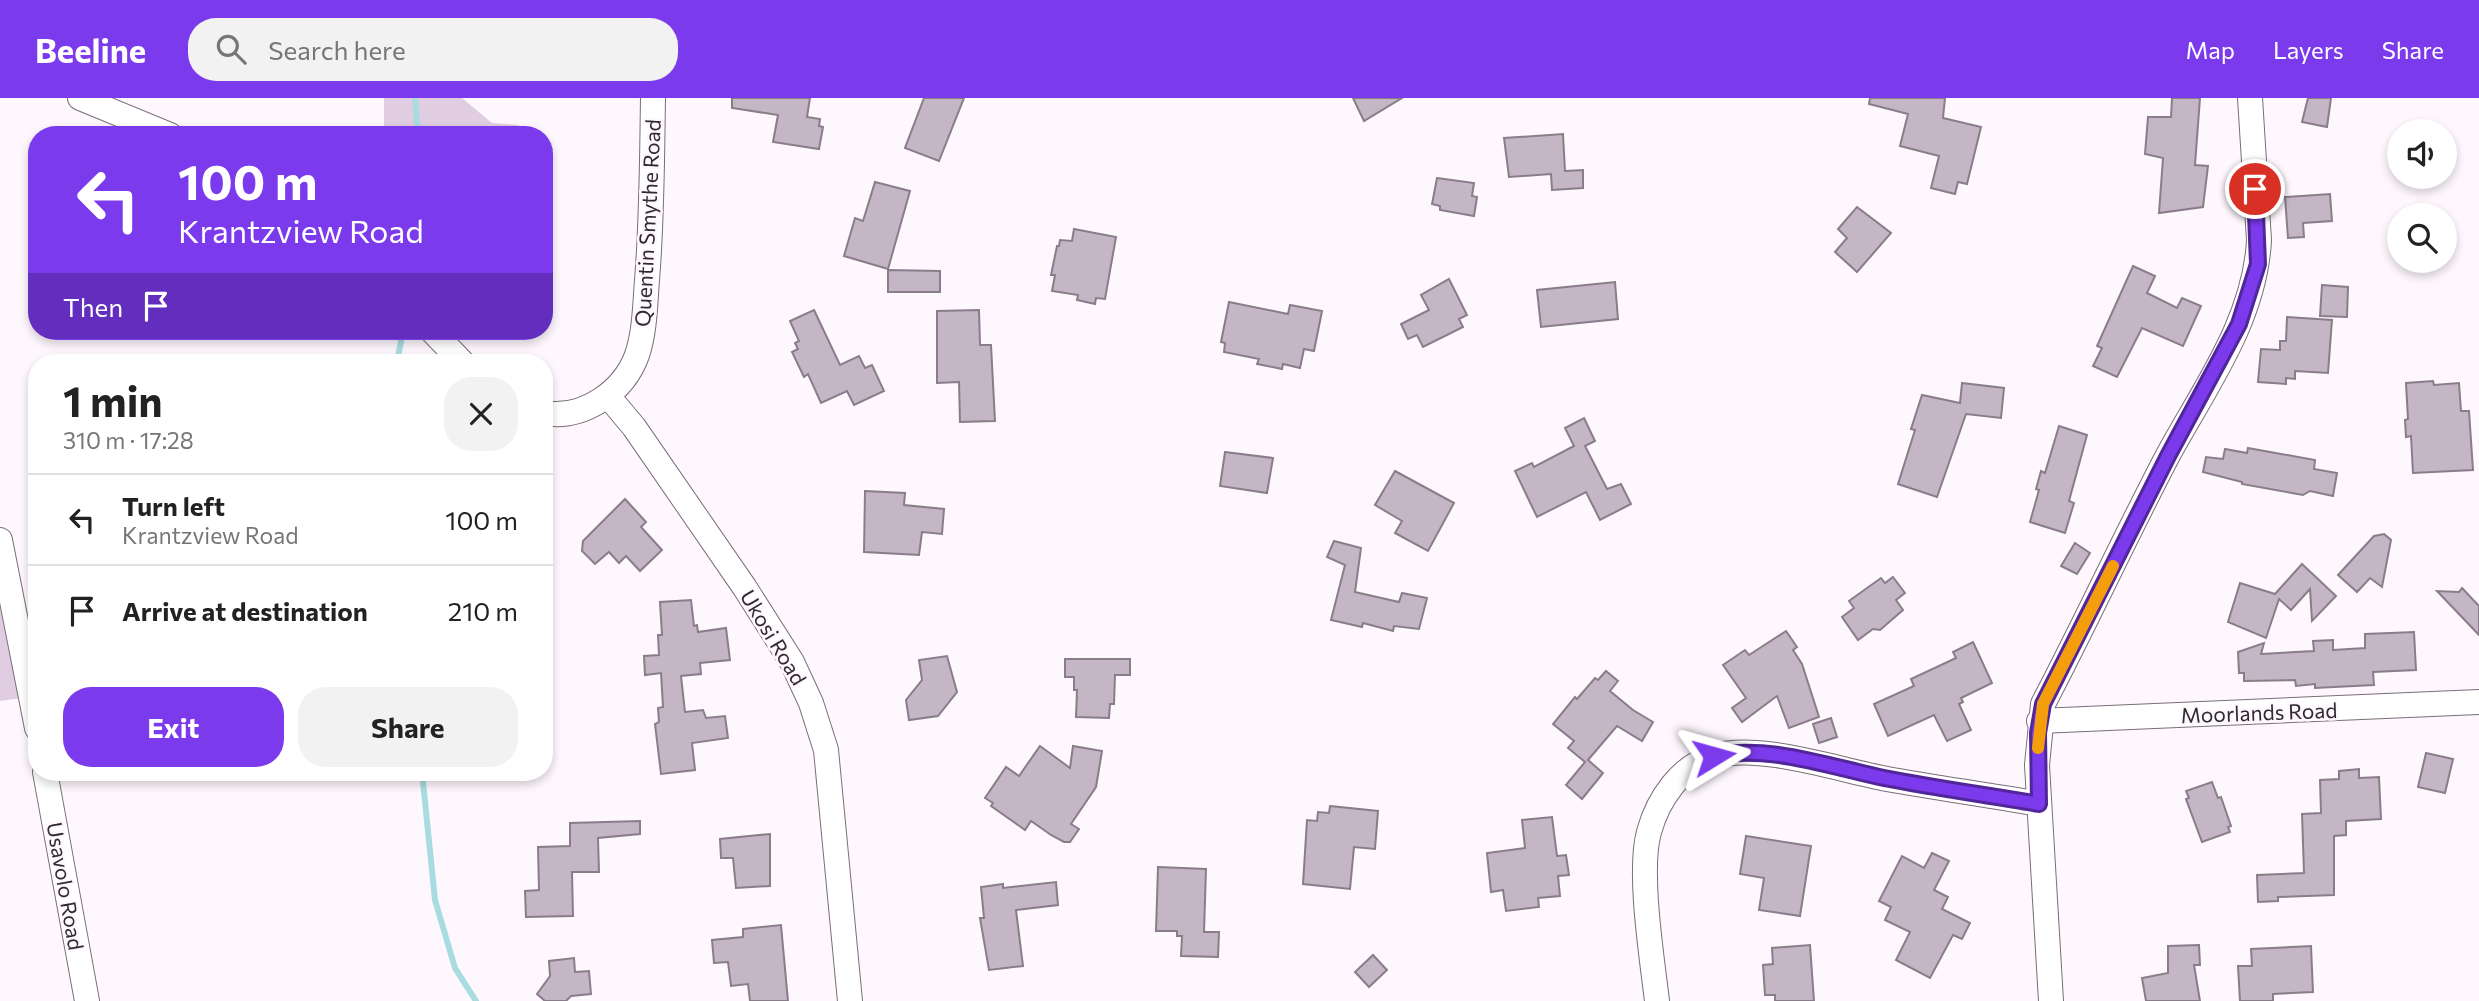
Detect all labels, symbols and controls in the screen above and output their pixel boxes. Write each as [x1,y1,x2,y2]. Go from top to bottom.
search box [188,18,678,81]
text: Beeline [35,29,146,70]
icon: search [212,30,250,68]
text: Search here [268,34,406,65]
text: Map [2186,35,2235,64]
text: Layers [2273,35,2344,64]
text: Share [2382,35,2444,64]
street label: Quentin Smythe Road [629,118,665,328]
map controls [2387,119,2457,273]
button: sound [2387,119,2457,189]
text: 100 m [178,150,317,210]
icon: left [63,154,154,245]
pin [2225,159,2285,219]
icon: arrive [2236,170,2274,208]
button: search [2387,203,2457,273]
text: Krantzview Road [178,210,424,250]
icon: arrive [137,287,175,325]
text: Then [63,291,123,322]
text: 1 min [63,374,163,426]
button: close [444,377,518,451]
text: 310 m · 17:28 [63,426,194,454]
text: Turn left [122,490,225,521]
icon: left [63,501,101,539]
text: 100 m [445,504,518,535]
text: Krantzview Road [122,521,299,549]
street label: Ukosi Road [736,585,812,689]
icon: arrive [63,592,101,630]
text: Arrive at destination [122,595,368,626]
text: 210 m [448,595,518,626]
button: Exit [63,687,284,767]
button: Share [298,687,518,767]
street label: Moorlands Road [2180,697,2338,727]
position arrow [1677,719,1751,793]
street label: Usavolo Road [42,820,90,952]

